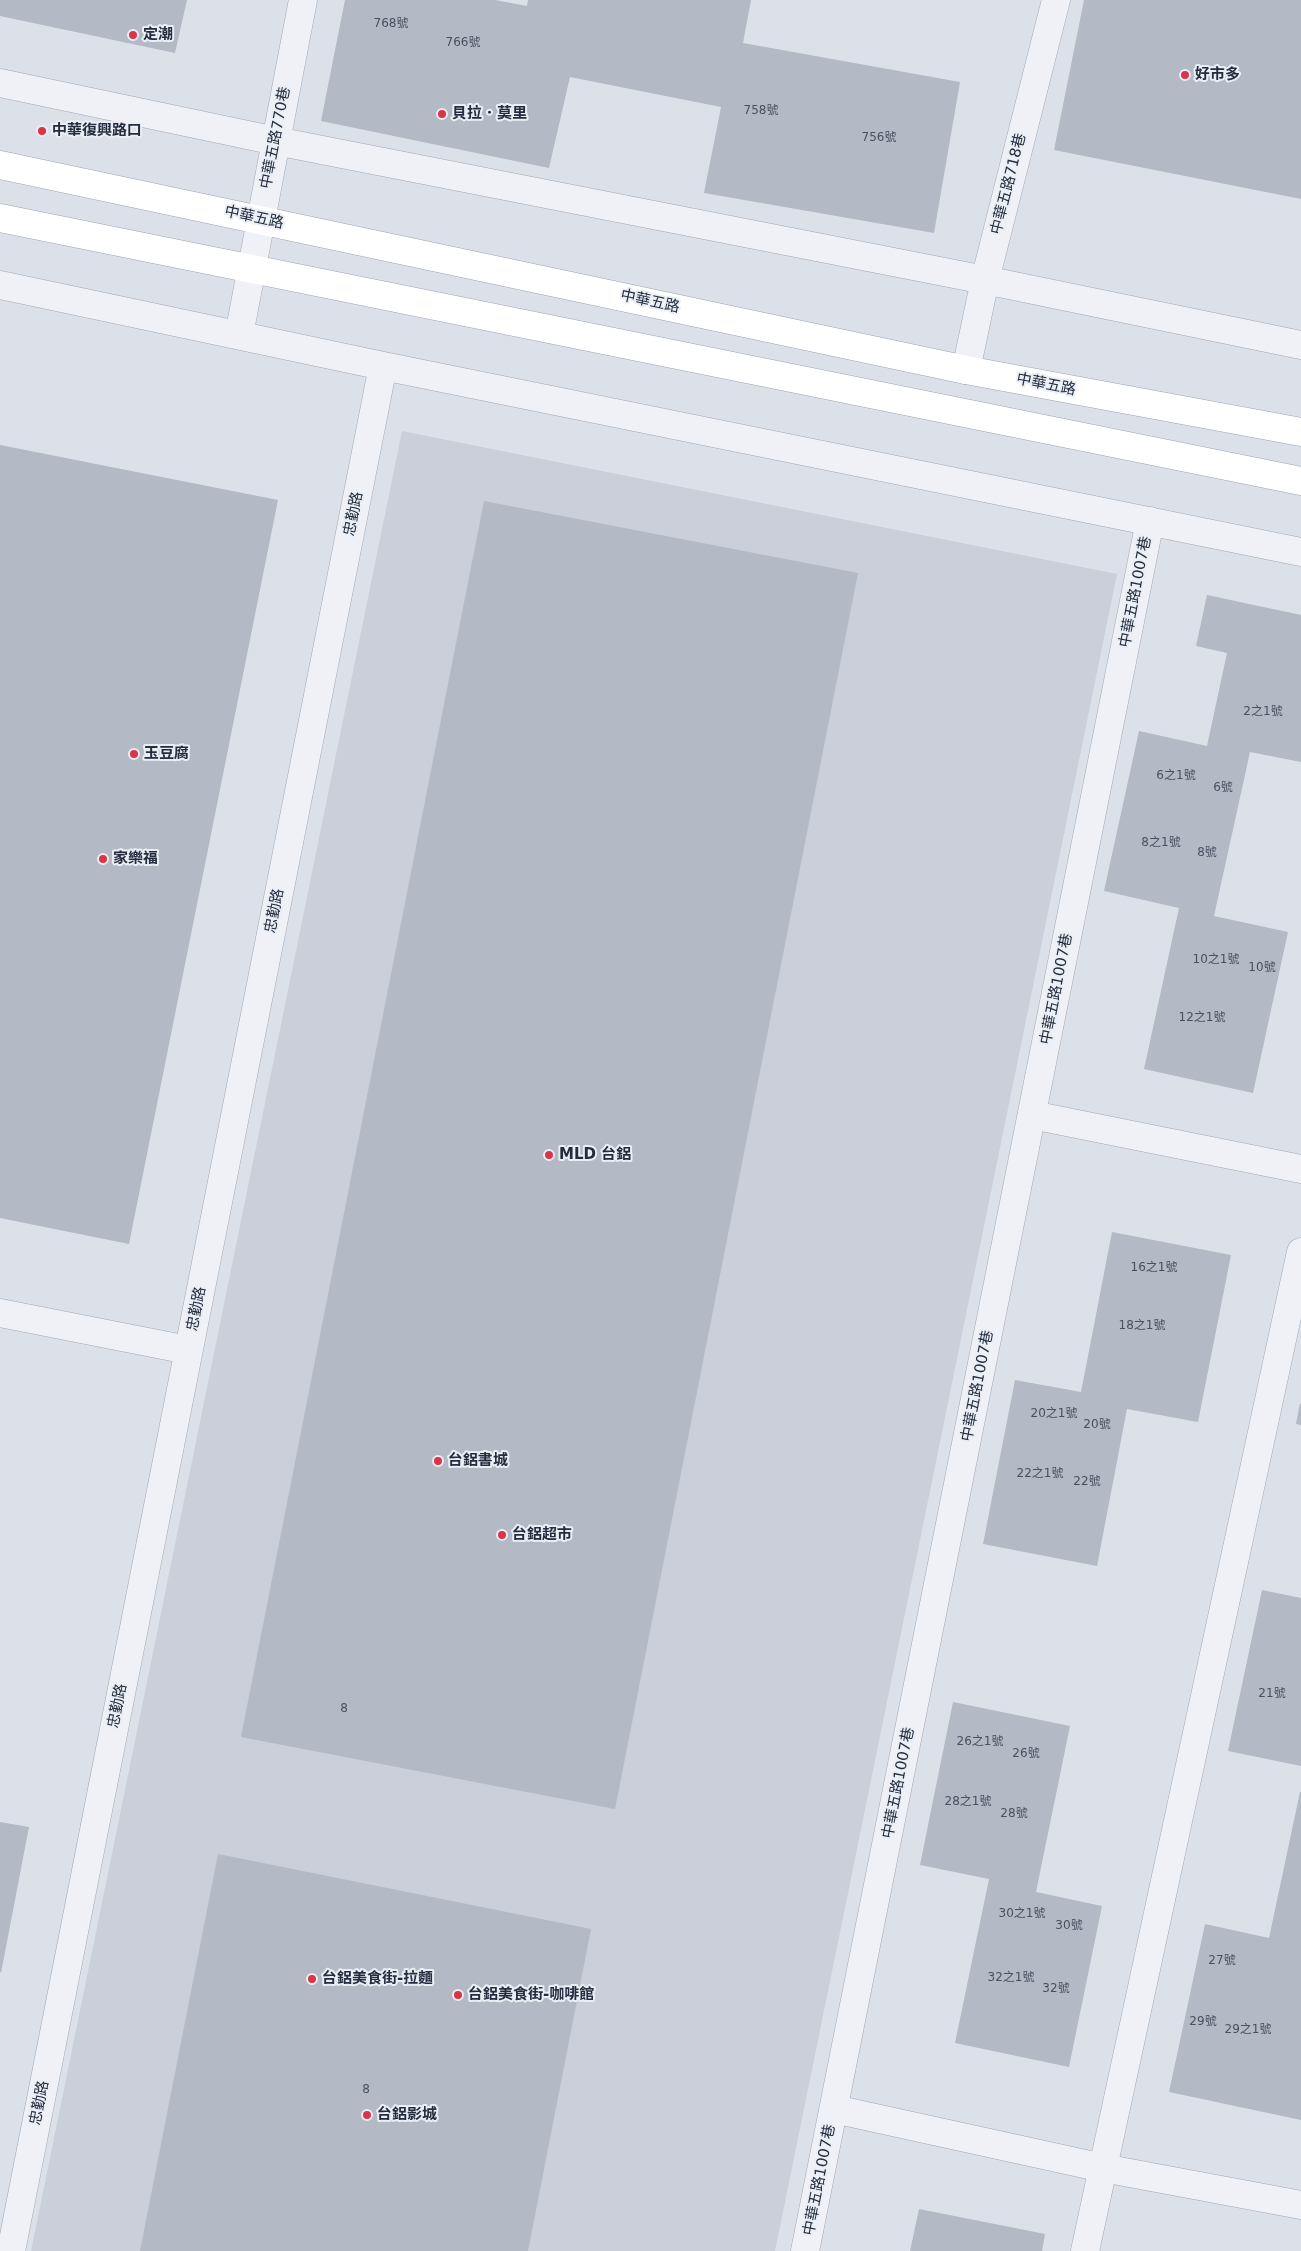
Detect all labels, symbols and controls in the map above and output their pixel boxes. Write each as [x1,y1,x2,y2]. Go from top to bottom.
house number: 768號 [374,17,408,31]
place label: 定潮 [143,26,173,44]
marker: 定潮 [127,29,139,41]
house number: 766號 [446,36,480,50]
place label: 好市多 [1195,66,1240,84]
marker: 好市多 [1179,69,1191,81]
street label: 中華五路770巷 [257,85,295,191]
house number: 758號 [744,104,778,118]
place label: 貝拉．莫里 [452,105,527,123]
marker: 貝拉．莫里 [436,108,448,120]
place label: 中華復興路口 [52,122,142,140]
marker: 中華復興路口 [36,125,48,137]
house number: 756號 [862,131,896,145]
street label: 中華五路718巷 [988,132,1030,236]
street label: 中華五路 [223,203,285,233]
street label: 中華五路 [619,287,681,317]
street label: 中華五路 [1015,370,1077,400]
street label: 忠勤路 [341,490,367,538]
street label: 中華五路1007巷 [1116,535,1156,649]
house number: 2之1號 [1243,705,1283,719]
place label: 玉豆腐 [144,745,189,763]
marker: 玉豆腐 [128,748,140,760]
house number: 6之1號 [1156,769,1196,783]
house number: 6號 [1213,781,1233,795]
house number: 8之1號 [1141,836,1181,850]
house number: 8號 [1197,846,1217,860]
place label: 家樂福 [113,850,158,868]
marker: 家樂福 [97,853,109,865]
street label: 忠勤路 [262,887,288,935]
street label: 中華五路1007巷 [1037,932,1077,1046]
house number: 10之1號 [1193,953,1239,967]
house number: 10號 [1248,961,1276,975]
house number: 12之1號 [1179,1011,1225,1025]
place label: MLD 台鋁 [559,1146,631,1164]
marker: MLD 台鋁 [543,1149,555,1161]
house number: 16之1號 [1131,1261,1177,1275]
street label: 忠勤路 [184,1285,210,1333]
house number: 18之1號 [1119,1319,1165,1333]
street label: 中華五路1007巷 [958,1329,998,1443]
house number: 20之1號 [1031,1407,1077,1421]
house number: 20號 [1083,1418,1111,1432]
place label: 台鋁書城 [448,1452,508,1470]
marker: 台鋁書城 [432,1455,444,1467]
house number: 22之1號 [1017,1467,1063,1481]
house number: 22號 [1073,1475,1101,1489]
place label: 台鋁超市 [512,1526,572,1544]
marker: 台鋁超市 [496,1529,508,1541]
street label: 忠勤路 [105,1682,131,1730]
house number: 21號 [1258,1687,1286,1701]
house number: 8 [340,1702,348,1716]
street label: 中華五路1007巷 [879,1726,919,1840]
house number: 26之1號 [957,1735,1003,1749]
house number: 26號 [1012,1747,1040,1761]
house number: 28之1號 [945,1795,991,1809]
house number: 28號 [1000,1807,1028,1821]
house number: 30之1號 [999,1907,1045,1921]
house number: 30號 [1055,1919,1083,1933]
house number: 27號 [1208,1954,1236,1968]
place label: 台鋁美食街-拉麵 [322,1970,433,1988]
house number: 32之1號 [988,1971,1034,1985]
marker: 台鋁美食街-拉麵 [306,1973,318,1985]
house number: 32號 [1042,1982,1070,1996]
place label: 台鋁美食街-咖啡館 [468,1986,594,2004]
marker: 台鋁美食街-咖啡館 [452,1989,464,2001]
house number: 29號 [1189,2015,1217,2029]
house number: 29之1號 [1225,2023,1271,2037]
street label: 忠勤路 [27,2079,53,2127]
house number: 8 [362,2083,370,2097]
place label: 台鋁影城 [377,2106,437,2124]
marker: 台鋁影城 [361,2109,373,2121]
street label: 中華五路1007巷 [800,2123,840,2237]

